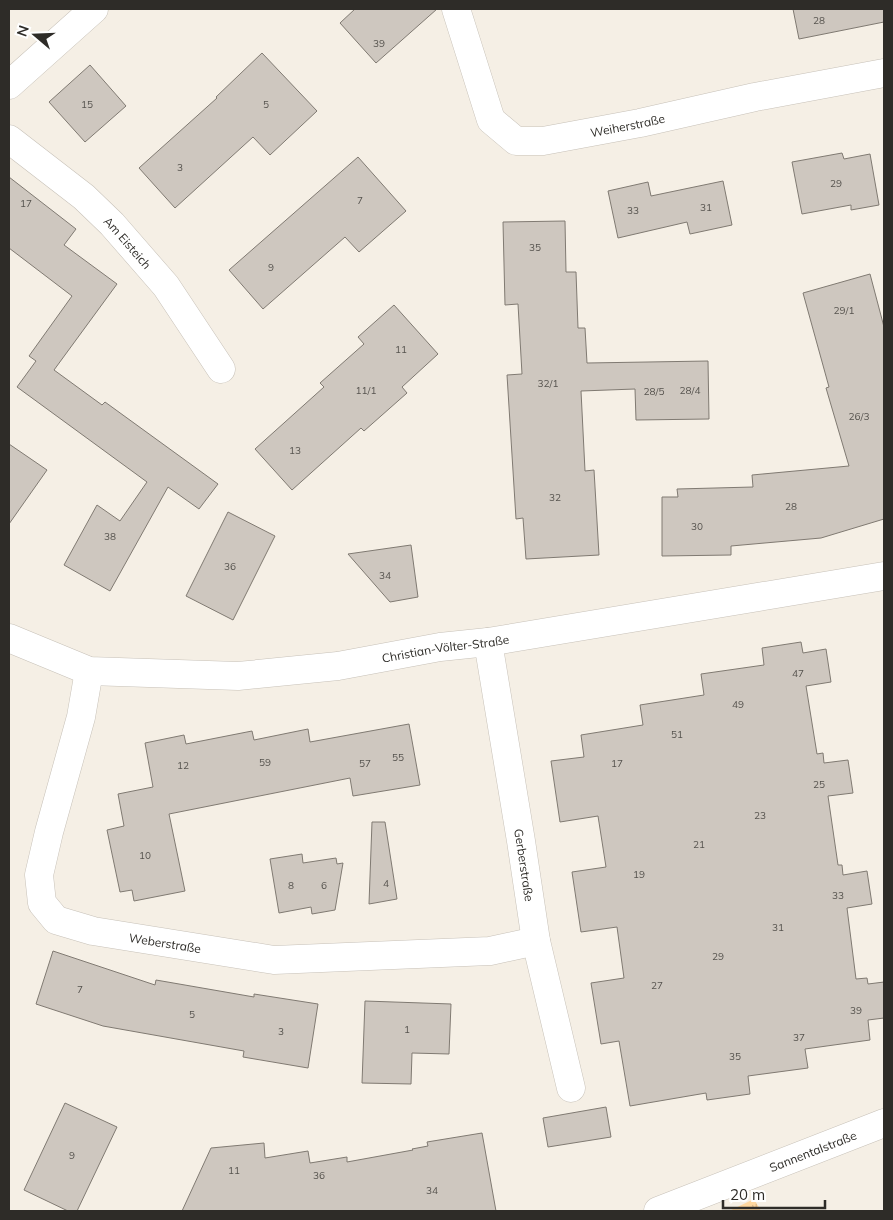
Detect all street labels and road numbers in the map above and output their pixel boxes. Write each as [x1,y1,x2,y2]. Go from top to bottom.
street label: Weiherstraße [589,110,666,140]
street label: Am Eisteich [101,213,155,272]
street label: Christian-Völter-Straße [380,631,510,665]
street label: Gerberstraße [512,827,537,902]
street label: Weberstraße [128,929,202,956]
street label: Sannentalstraße [767,1127,858,1175]

